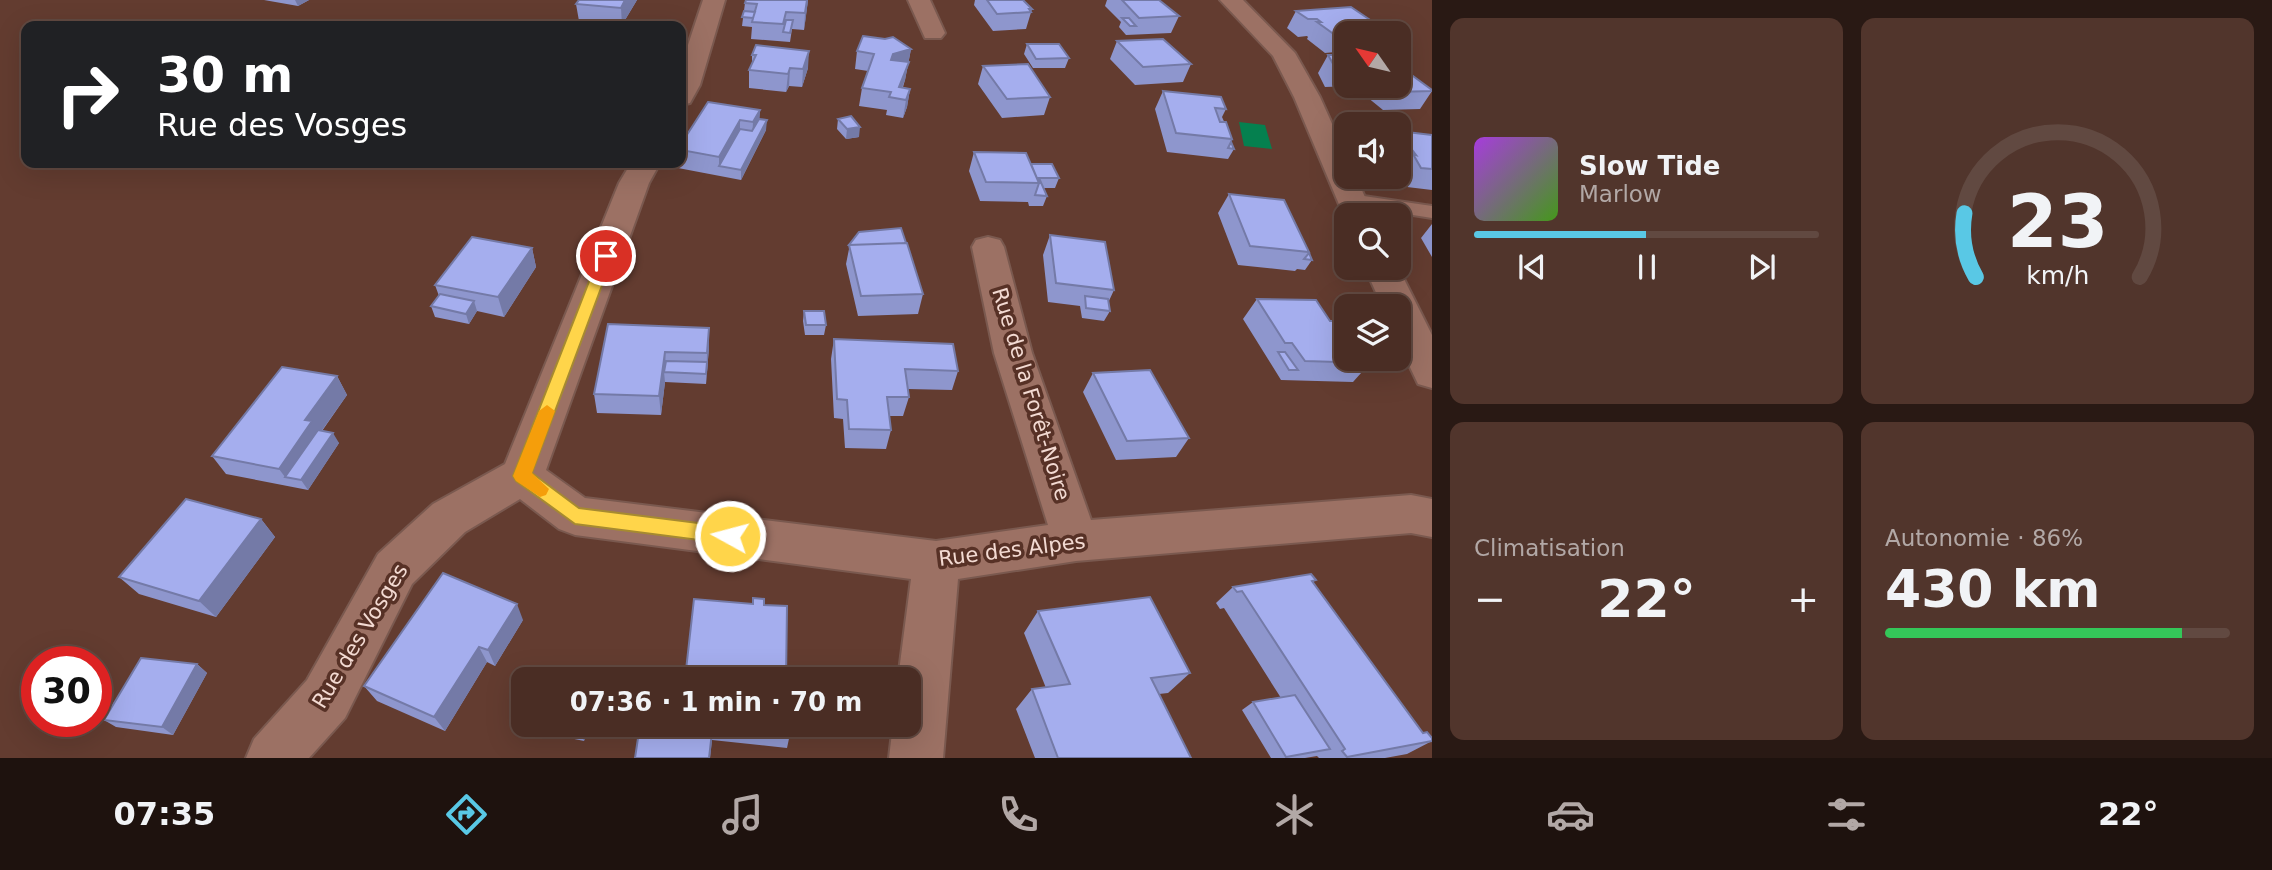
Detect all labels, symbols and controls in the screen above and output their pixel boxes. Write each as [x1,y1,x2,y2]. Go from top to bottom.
north arrow [1334,21,1410,98]
map controls [1334,21,1411,371]
text: 30 m [157,47,293,104]
icon: right [42,49,133,140]
text: Rue des Vosges [157,106,407,144]
button: sound [1334,112,1411,189]
text: Slow Tide [1579,151,1720,181]
text: 23 [2007,180,2108,265]
text: Marlow [1579,181,1662,207]
button: search [1334,203,1411,280]
pin [576,226,636,286]
icon: arrive [587,237,625,275]
icon: previous [1513,248,1551,286]
icon: pause [1628,248,1666,286]
icon: next [1743,248,1781,286]
text: km/h [2026,261,2089,290]
street label: Rue de la Forêt-Noire [987,285,1075,503]
button: layers [1334,294,1411,371]
position arrow [693,499,767,573]
text: Autonomie · 86% [1885,525,2083,551]
street label: Rue des Alpes [937,529,1087,571]
text: Climatisation [1474,535,1625,561]
street label: Rue des Vosges [307,559,413,713]
text: 430 km [1885,559,2100,619]
text: 22° [1597,569,1696,629]
text: − [1474,577,1506,621]
text: + [1787,577,1819,621]
speed limit sign: 30 [21,646,112,737]
text: 07:36 · 1 min · 70 m [570,687,862,717]
icon: directions [442,790,491,839]
icon: music [718,790,767,839]
icon: phone [994,790,1043,839]
icon: climate [1270,790,1319,839]
icon: car [1546,790,1595,839]
icon: filters [1822,790,1871,839]
text: 07:35 [113,795,215,833]
text: 22° [2098,795,2158,833]

